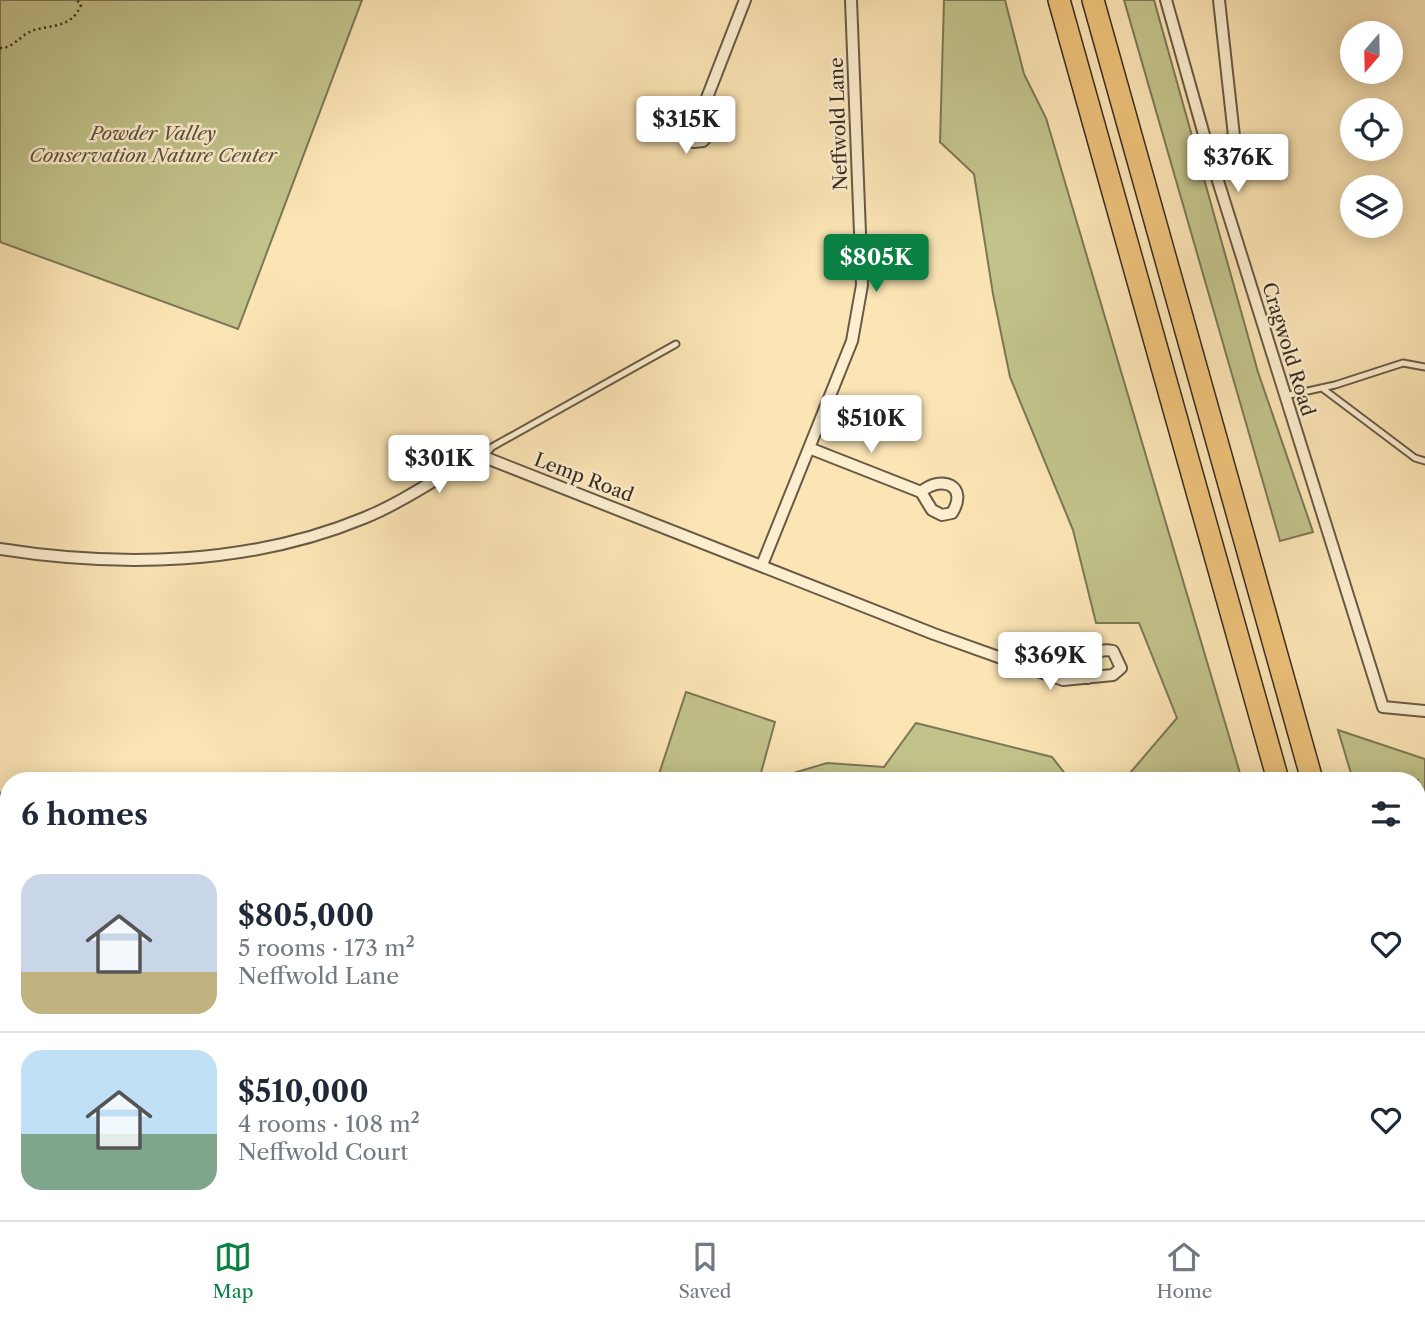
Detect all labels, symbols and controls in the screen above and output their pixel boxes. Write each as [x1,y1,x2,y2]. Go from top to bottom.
north arrow [1340,21,1404,84]
map controls [1340,21,1403,238]
street label: Neffwold Lane [825,57,852,191]
pin: $315K [637,96,735,156]
button: locate [1340,98,1403,161]
text: $315K [652,105,720,133]
park label: Powder Valley Conservation Nature Center [29,122,278,167]
pin: $376K [1189,134,1287,194]
text: $376K [1203,143,1273,171]
button: layers [1340,175,1403,238]
pin: $805K [827,234,925,294]
text: $805K [840,243,912,271]
street label: Cragwold Road [1257,279,1320,419]
pin: $510K [822,396,920,455]
text: $510K [837,404,905,432]
pin: $301K [390,435,488,495]
text: $301K [404,444,474,472]
street label: Lemp Road [531,448,637,507]
pin: $369K [1001,632,1099,692]
text: $369K [1014,641,1086,669]
icon: filters [1367,795,1405,833]
text: 6 homes [21,796,148,833]
text: $805,000 [238,897,374,934]
icon: home [77,902,161,986]
icon: heart [1367,925,1405,963]
text: 5 rooms · 173 m² [238,934,415,962]
text: Neffwold Lane [238,962,399,990]
text: $510,000 [238,1073,369,1110]
icon: home [77,1078,161,1162]
icon: heart [1367,1101,1405,1139]
text: 4 rooms · 108 m² [238,1110,420,1138]
text: Neffwold Court [238,1138,408,1166]
tab: Map [213,1238,253,1303]
tab: Saved [679,1238,731,1303]
tab: Home [1157,1238,1212,1303]

